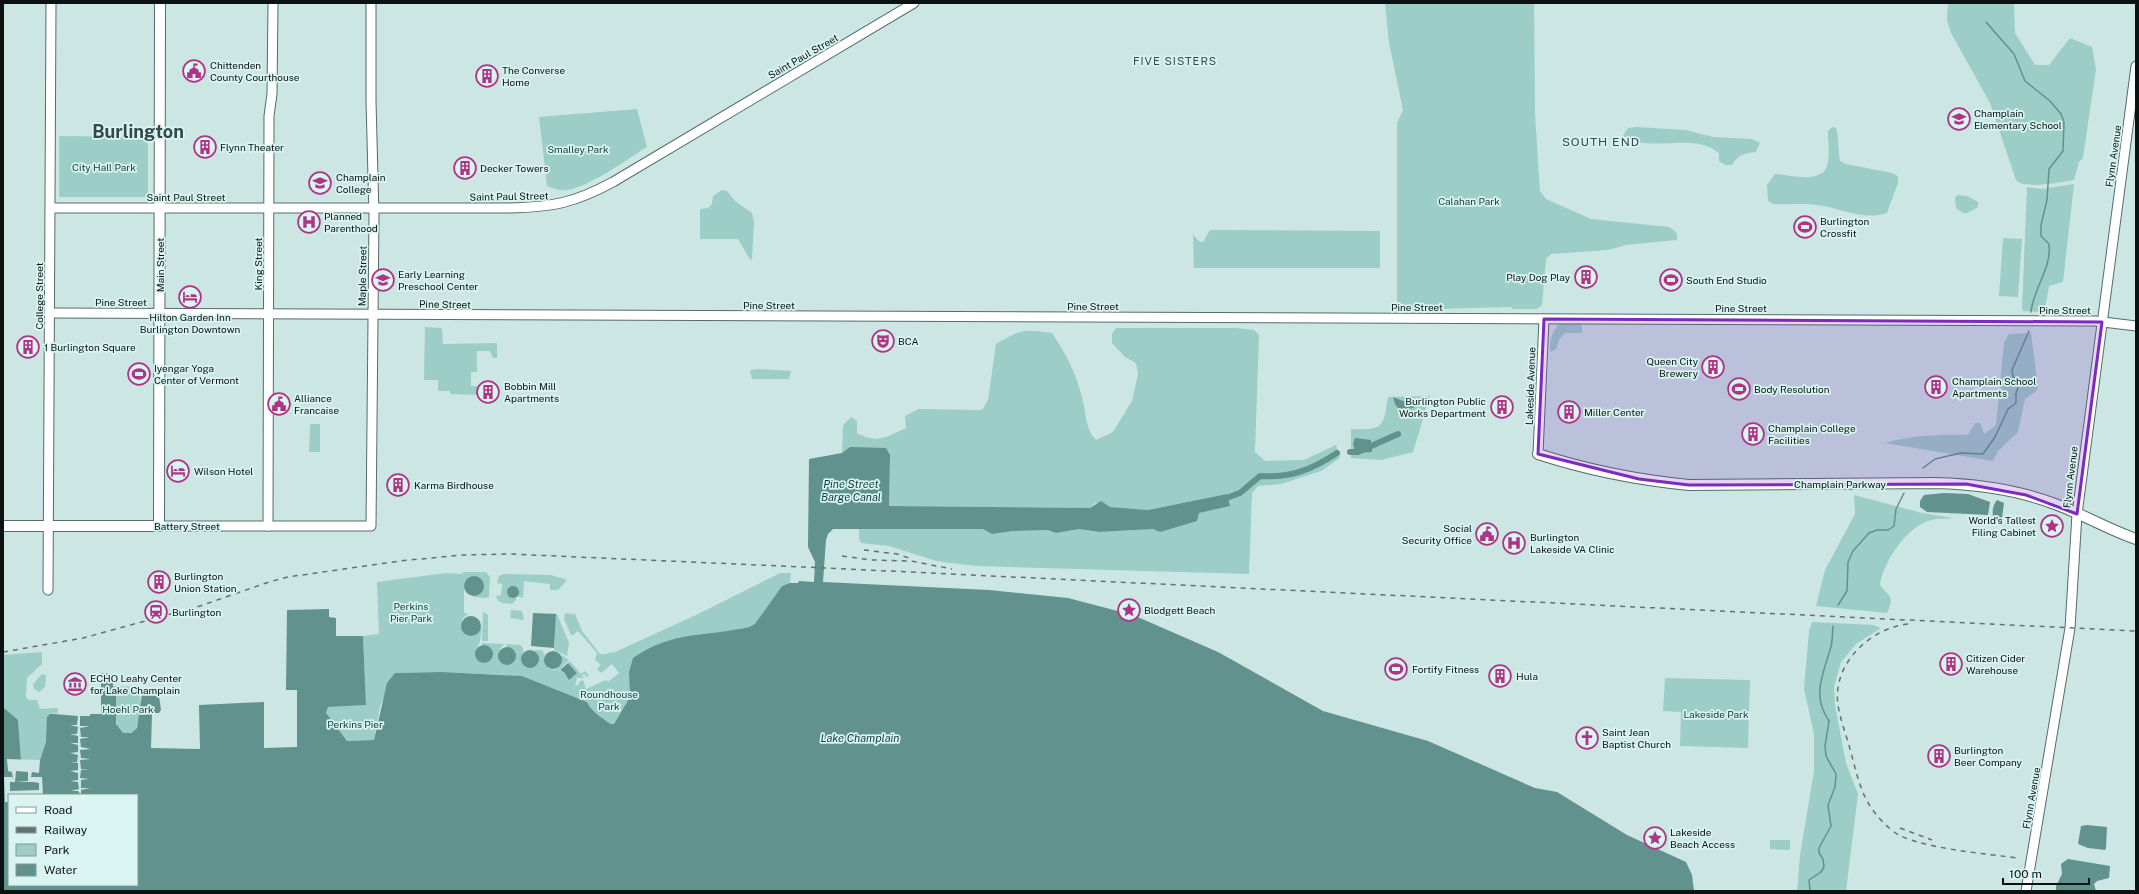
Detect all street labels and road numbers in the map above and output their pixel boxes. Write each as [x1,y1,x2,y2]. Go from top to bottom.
street label: Saint Paul Street [766,31,840,81]
street label: Flynn Avenue [2103,124,2123,188]
street label: Saint Paul Street [469,189,549,203]
street label: Saint Paul Street [147,191,226,203]
street label: King Street [252,237,264,291]
street label: Main Street [154,238,166,292]
street label: Maple Street [355,246,369,306]
street label: College Street [33,262,45,330]
street label: Pine Street [95,296,147,308]
street label: Pine Street [419,298,471,310]
street label: Pine Street [743,299,795,311]
street label: Pine Street [1067,300,1119,312]
street label: Pine Street [1391,301,1443,313]
street label: Pine Street [1715,302,1767,314]
street label: Pine Street [2039,304,2091,316]
street label: Lakeside Avenue [1523,346,1537,425]
street label: Flynn Avenue [2060,445,2080,509]
street label: Champlain Parkway [1794,478,1887,490]
street label: Battery Street [154,520,220,532]
street label: Flynn Avenue [2020,766,2042,830]

